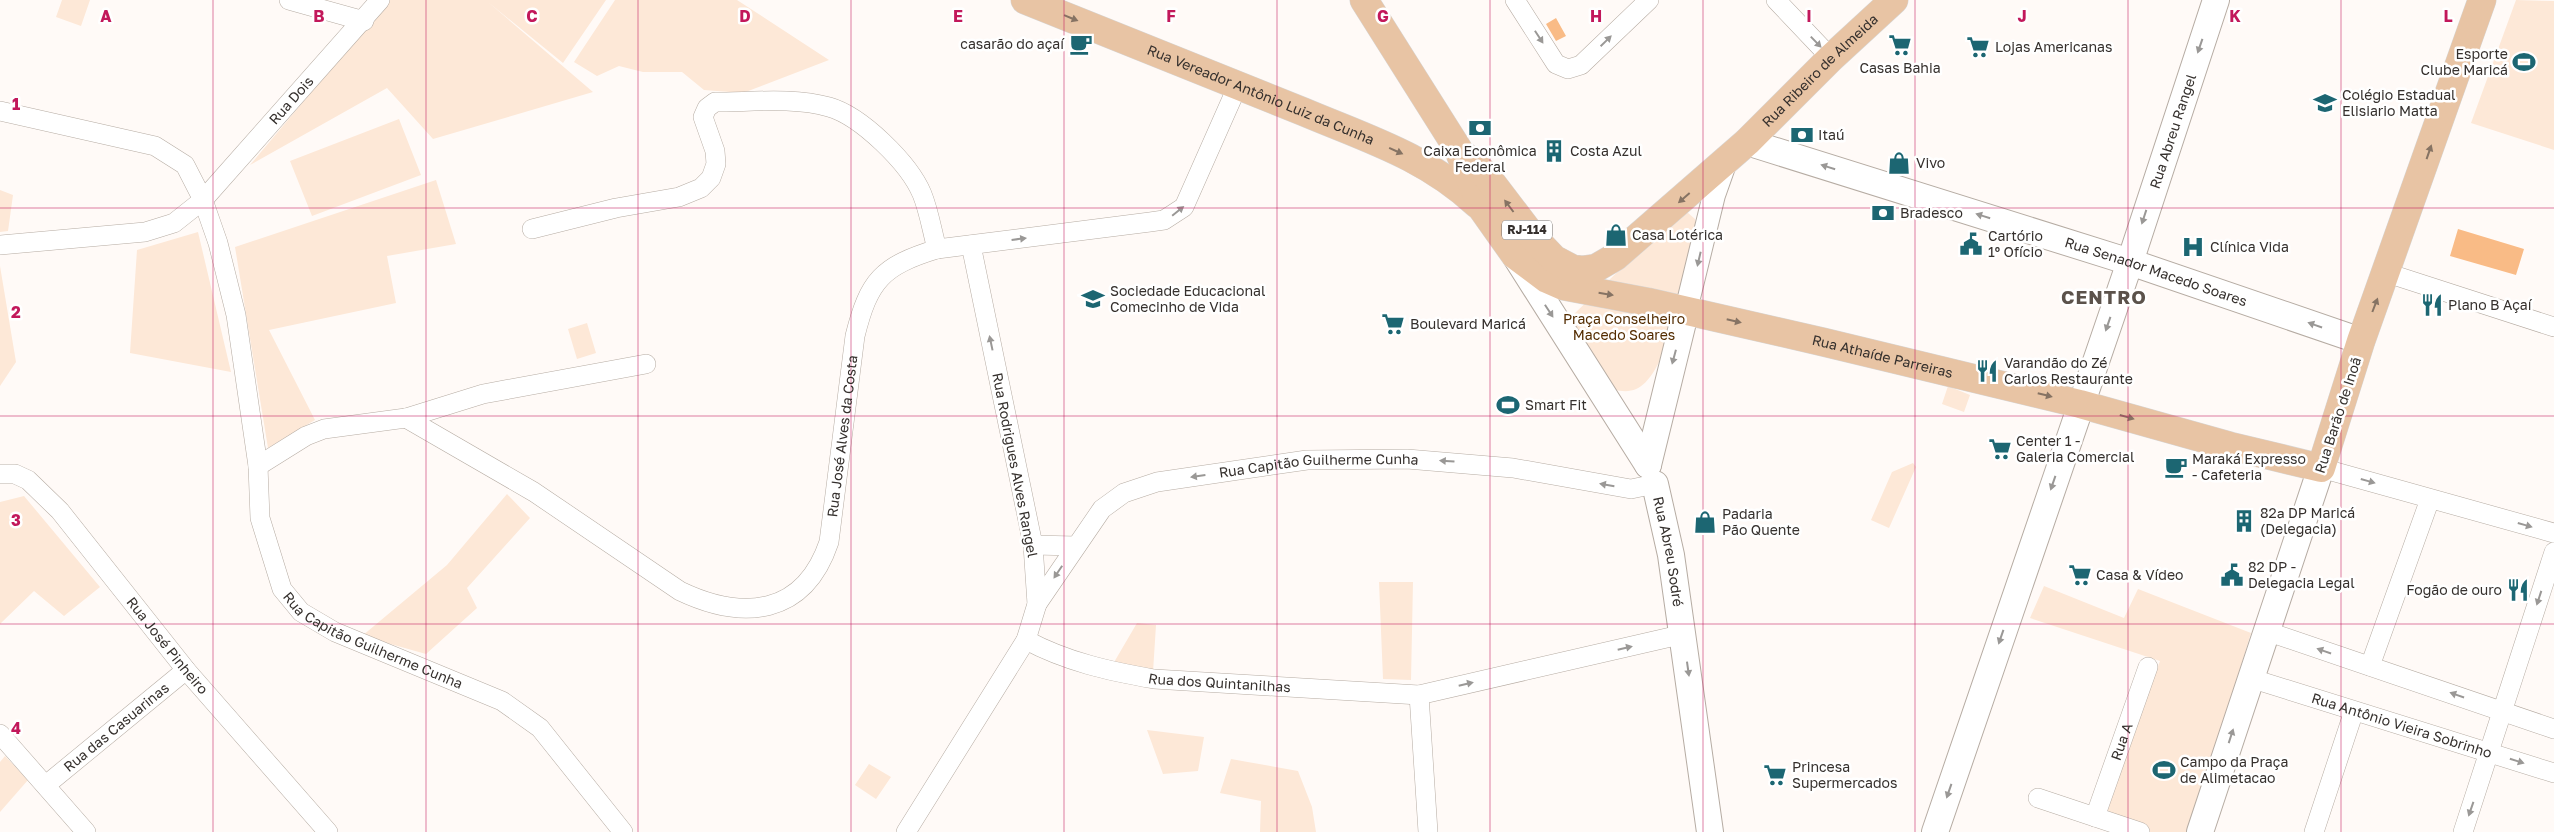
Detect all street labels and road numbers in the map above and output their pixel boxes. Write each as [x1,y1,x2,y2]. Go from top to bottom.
street label: Rua Ribeiro de Almeida [1758,10,1881,130]
street label: Rua Vereador Antônio Luiz da Cunha [1145,41,1377,148]
street label: Rua Dois [265,72,317,128]
street label: Rua Abreu Rangel [2146,72,2199,191]
road number: RJ-114 [1502,220,1552,240]
street label: Rua Senador Macedo Soares [2063,233,2250,309]
street label: Rua Athaíde Parreiras [1810,331,1955,381]
street label: Rua José Alves da Costa [823,354,861,518]
street label: Rua Barão de Inoã [2311,355,2364,475]
street label: Rua Rodrigues Alves Rangel [989,371,1042,559]
street label: Rua Capitão Guilherme Cunha [1218,450,1419,481]
street label: Rua Abreu Sodré [1650,495,1687,608]
street label: Rua Capitão Guilherme Cunha [280,588,465,692]
street label: Rua José Pinheiro [123,593,212,697]
street label: Rua dos Quintanilhas [1147,669,1291,695]
street label: Rua das Casuarinas [60,679,172,775]
street label: Rua Antônio Vieira Sobrinho [2310,689,2494,761]
street label: Rua A [2107,720,2136,762]

